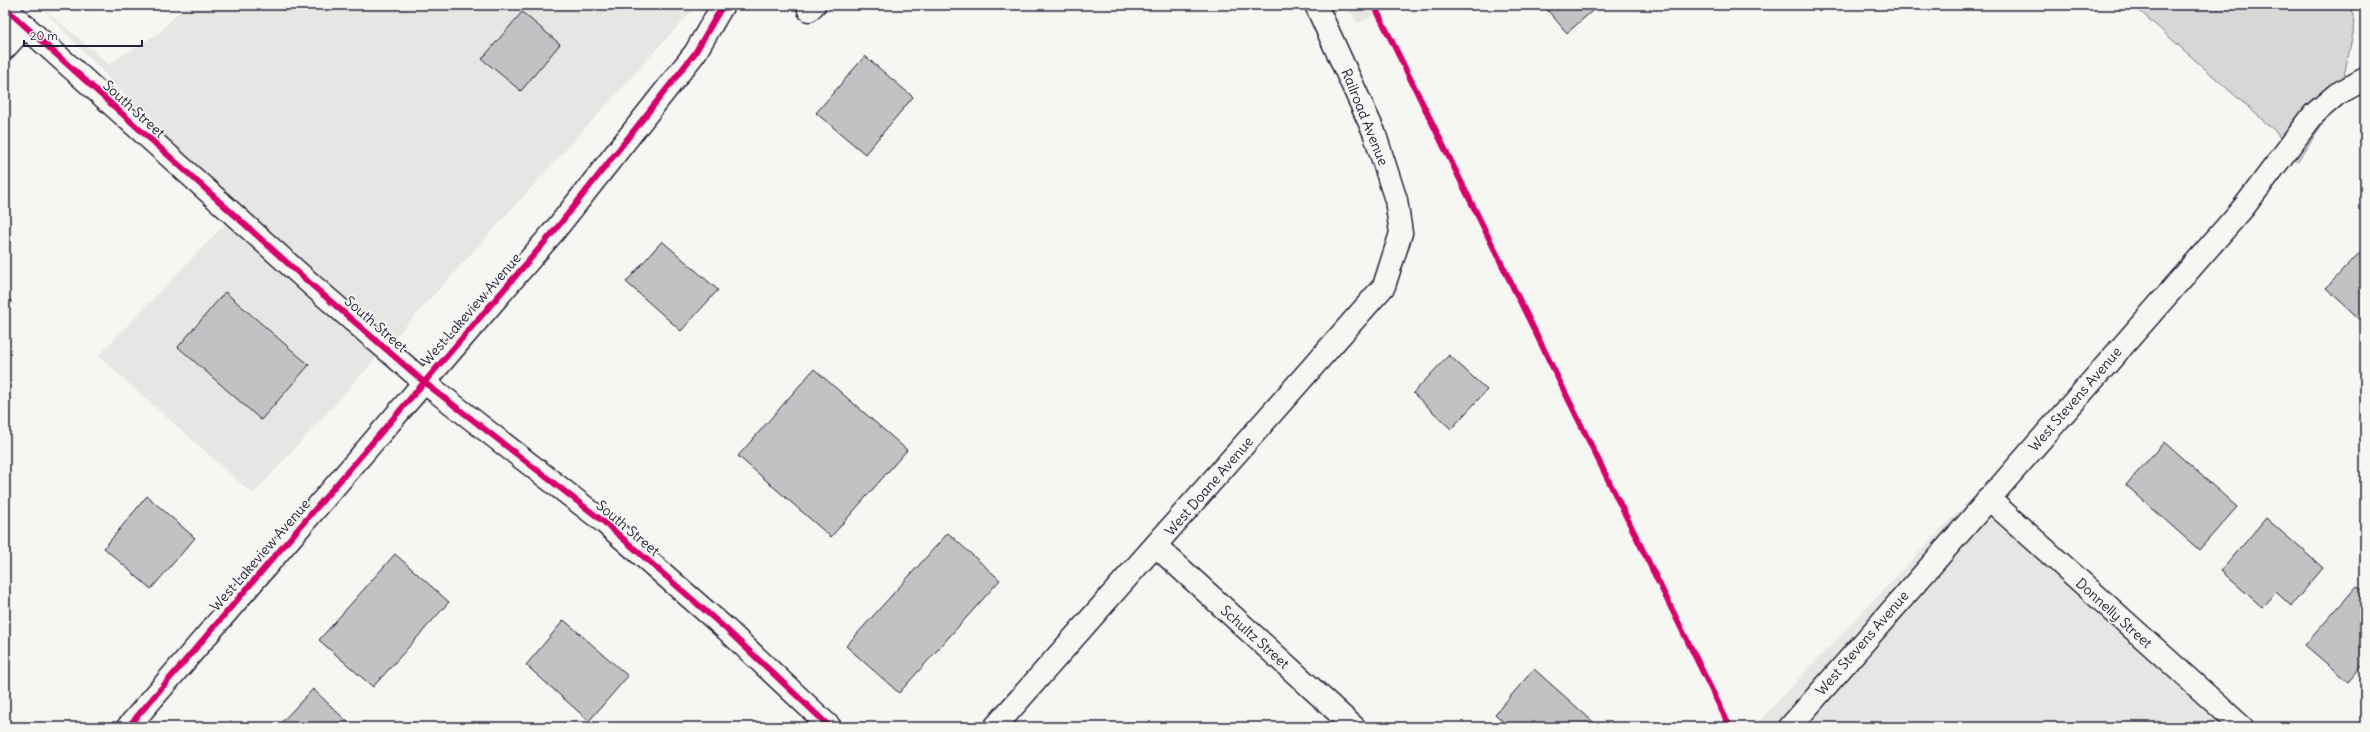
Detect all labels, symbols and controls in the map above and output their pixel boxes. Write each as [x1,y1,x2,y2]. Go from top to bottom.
scale bar [24,22,142,48]
text: 20 m [30,28,58,43]
street label: Railroad Avenue [1337,66,1393,168]
street label: South Street [99,76,169,142]
street label: West Lakeview Avenue [417,249,525,369]
street label: South Street [341,292,411,356]
street label: West Stevens Avenue [2025,343,2125,455]
street label: West Doane Avenue [1161,433,1257,539]
street label: West Lakeview Avenue [206,495,314,615]
street label: South Street [593,496,664,560]
street label: Donnelly Street [2072,574,2156,652]
street label: West Stevens Avenue [1812,587,1912,699]
street label: Schultz Street [1217,601,1293,673]

